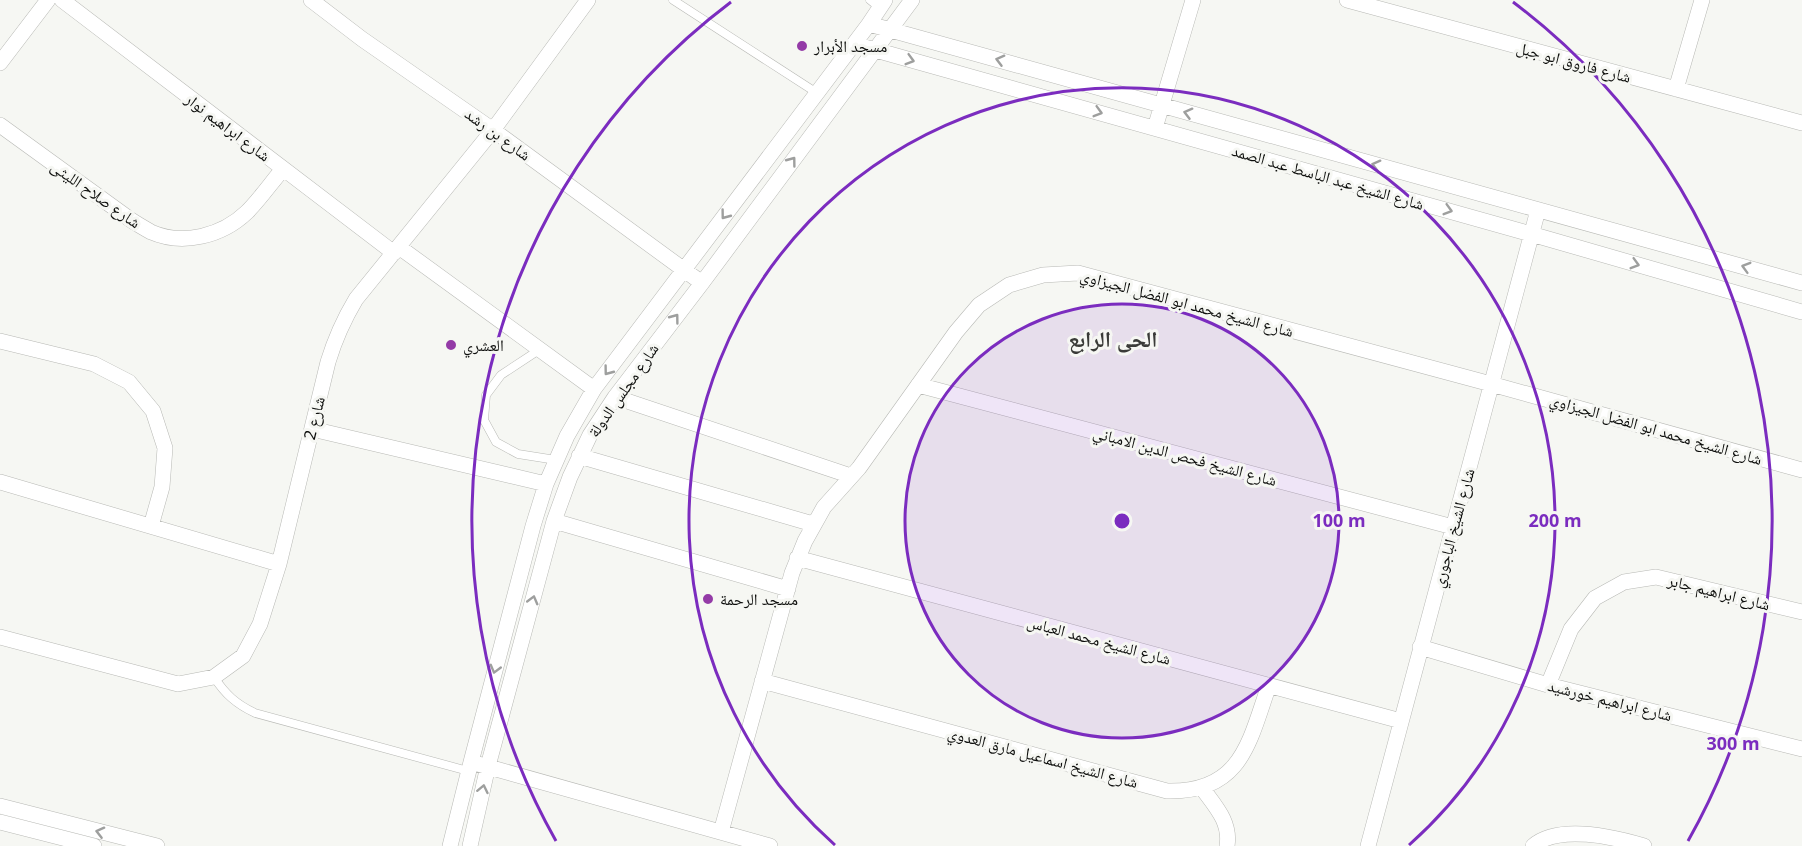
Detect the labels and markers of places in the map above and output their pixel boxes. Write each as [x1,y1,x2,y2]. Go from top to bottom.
place label: مسجد الأبرار [813,35,887,57]
marker: مسجد الأبرار [795,39,809,53]
place label: العشري [463,334,504,358]
marker: العشري [444,338,458,352]
centre of rings [1112,511,1132,531]
place label: مسجد الرحمة [720,588,798,610]
marker: مسجد الرحمة [701,592,715,606]

